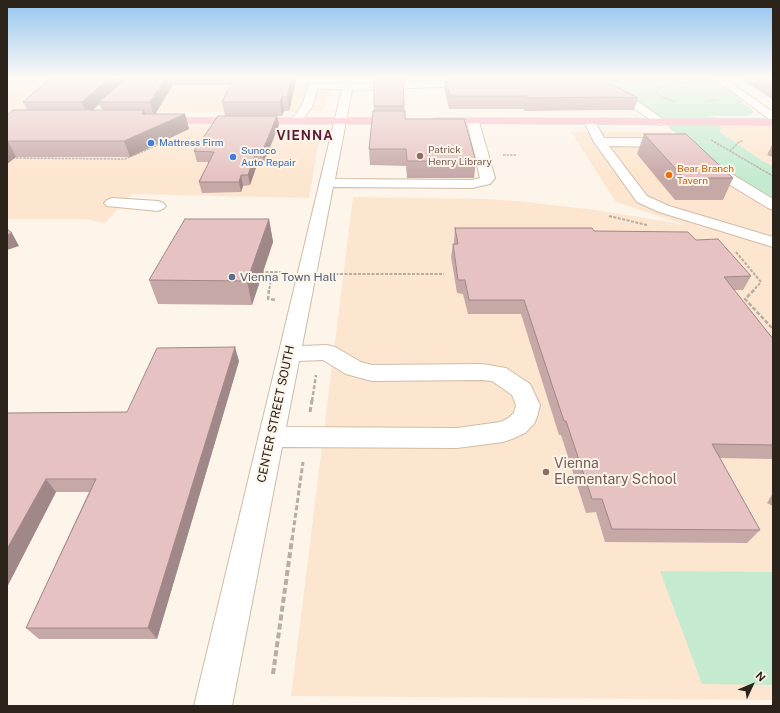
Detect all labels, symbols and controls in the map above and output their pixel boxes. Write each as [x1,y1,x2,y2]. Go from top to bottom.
district label: VIENNA [276,128,334,144]
place label: Mattress Firm [159,137,223,149]
marker: Mattress Firm [146,138,156,148]
place label: Patrick Henry Library [428,144,492,168]
place label: Sunoco Auto Repair [241,145,296,168]
marker: Patrick Henry Library [415,151,425,161]
marker: Sunoco Auto Repair [228,152,238,162]
place label: Bear Branch Tavern [677,163,734,186]
marker: Bear Branch Tavern [664,170,674,180]
place label: Vienna Town Hall [240,270,336,284]
marker: Vienna Town Hall [227,272,237,282]
street label: CENTER STREET SOUTH [254,344,298,484]
place label: Vienna Elementary School [554,456,677,488]
marker: Vienna Elementary School [541,467,551,477]
north arrow [732,665,772,705]
text: N [753,669,768,684]

